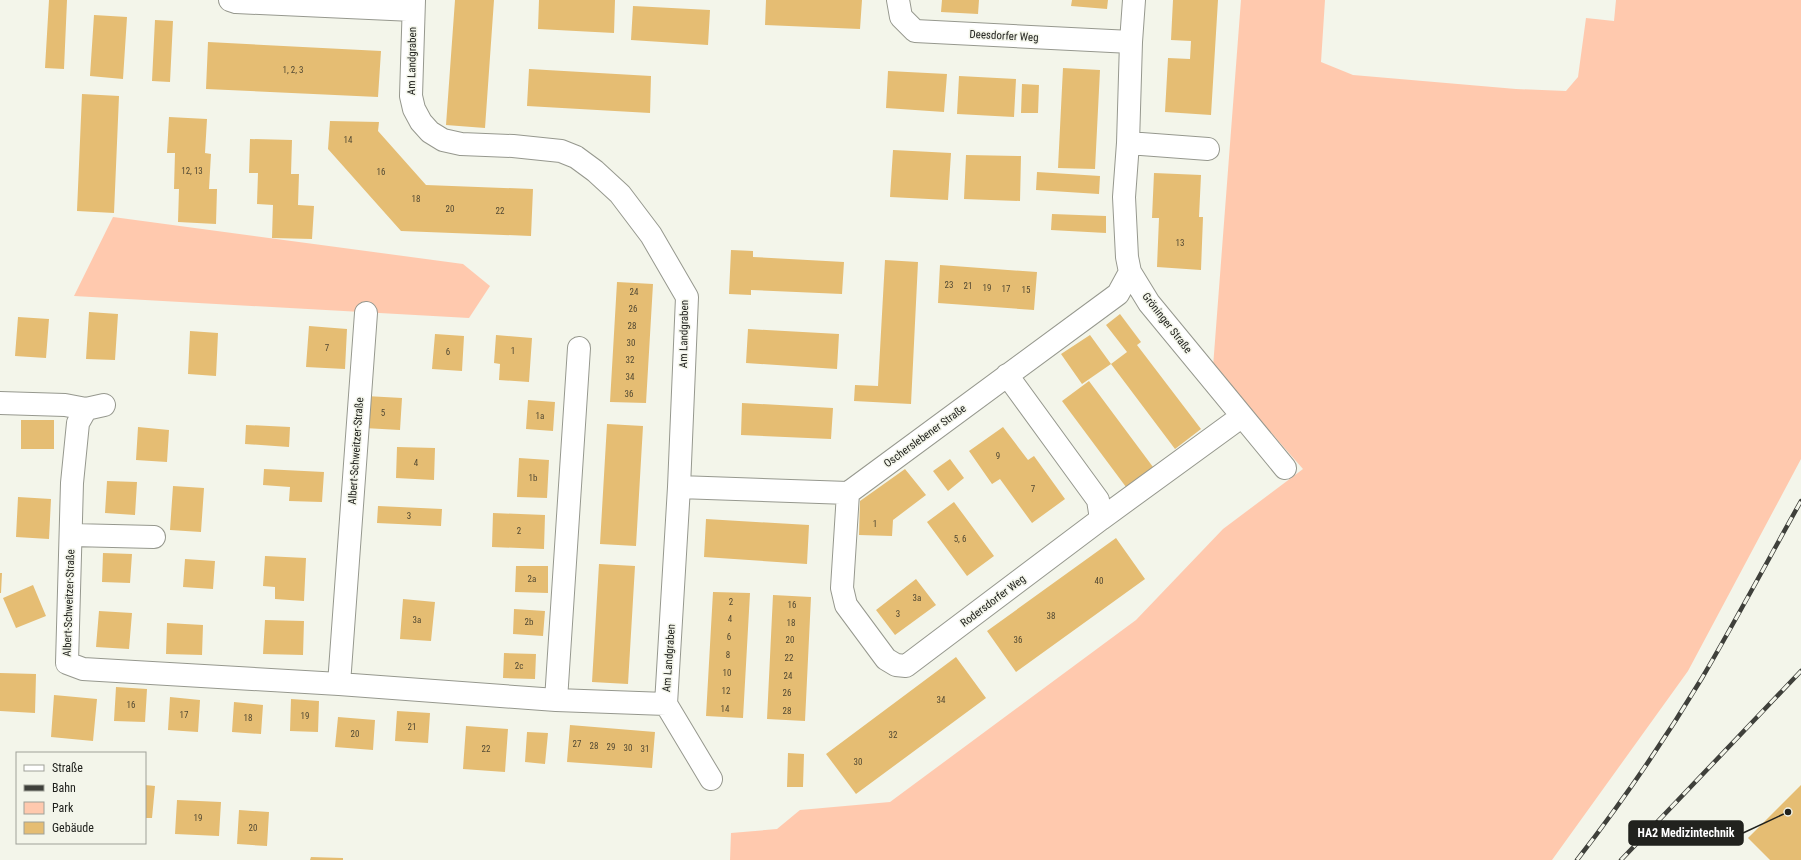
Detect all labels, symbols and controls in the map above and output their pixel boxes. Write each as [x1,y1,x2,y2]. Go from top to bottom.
street label: Am Landgraben [405,27,419,95]
street label: Deesdorfer Weg [969,28,1039,44]
house number: 1, 2, 3 [282,65,304,75]
house number: 14 [344,135,353,145]
house number: 12, 13 [181,166,203,176]
house number: 16 [377,167,385,177]
house number: 18 [412,194,420,204]
house number: 20 [446,204,454,214]
house number: 22 [496,206,505,216]
house number: 13 [1176,238,1184,248]
house number: 23 [945,280,953,290]
house number: 21 [964,281,972,291]
house number: 19 [983,283,991,293]
house number: 17 [1002,284,1011,294]
house number: 15 [1022,285,1031,295]
house number: 24 [630,287,639,297]
street label: Gröninger Straße [1139,290,1195,356]
street label: Am Landgraben [677,300,691,368]
house number: 26 [629,304,637,314]
house number: 28 [628,321,636,331]
house number: 30 [627,338,635,348]
house number: 7 [325,343,330,353]
house number: 1 [511,346,515,356]
house number: 6 [446,347,450,357]
house number: 32 [626,355,635,365]
house number: 34 [626,372,635,382]
house number: 36 [625,389,633,399]
street label: Albert-Schweitzer-Straße [346,397,366,505]
street label: Oscherslebener Straße [881,402,969,470]
house number: 5 [381,408,386,418]
house number: 1a [536,411,544,421]
house number: 9 [996,451,1000,461]
house number: 4 [414,458,419,468]
house number: 1b [529,473,538,483]
house number: 7 [1031,484,1036,494]
house number: 3 [407,511,411,521]
house number: 1 [873,519,877,529]
house number: 2 [517,526,522,536]
house number: 5, 6 [954,534,966,544]
street label: Albert-Schweitzer-Straße [61,549,77,657]
street label: Rodersdorfer Weg [958,572,1028,630]
house number: 2a [528,574,536,584]
house number: 40 [1095,576,1103,586]
house number: 3a [913,593,921,603]
house number: 2 [729,597,734,607]
house number: 16 [788,600,796,610]
house number: 3 [896,609,900,619]
house number: 38 [1047,611,1055,621]
house number: 4 [728,614,733,624]
house number: 3a [413,615,421,625]
house number: 2b [525,617,534,627]
house number: 18 [787,618,795,628]
street label: Am Landgraben [660,624,678,692]
house number: 6 [727,632,731,642]
house number: 20 [786,635,794,645]
house number: 36 [1014,635,1022,645]
house number: 8 [726,650,730,660]
house number: 22 [785,653,794,663]
house number: 2c [515,661,523,671]
house number: 10 [723,668,731,678]
house number: 24 [784,671,793,681]
house number: 12 [722,686,731,696]
house number: 26 [783,688,791,698]
house number: 34 [937,695,946,705]
house number: 16 [127,700,135,710]
house number: 14 [721,704,730,714]
house number: 28 [783,706,791,716]
house number: 17 [180,710,189,720]
house number: 19 [301,711,309,721]
house number: 18 [244,713,252,723]
house number: 21 [408,722,416,732]
house number: 20 [351,729,359,739]
house number: 32 [889,730,898,740]
house number: 27 [573,739,582,749]
house number: 28 [590,741,598,751]
house number: 29 [607,742,615,752]
house number: 30 [624,743,632,753]
house number: 22 [482,744,491,754]
house number: 31 [641,744,649,754]
legend [16,752,146,844]
house number: 30 [854,757,862,767]
text: Straße [52,761,83,775]
text: Bahn [52,781,76,795]
text: Park [52,801,74,815]
house number: 19 [194,813,202,823]
text: Gebäude [52,821,94,835]
callout: HA2 Medizintechnik [1629,821,1743,845]
house number: 20 [249,823,257,833]
text: HA2 Medizintechnik [1637,826,1735,840]

